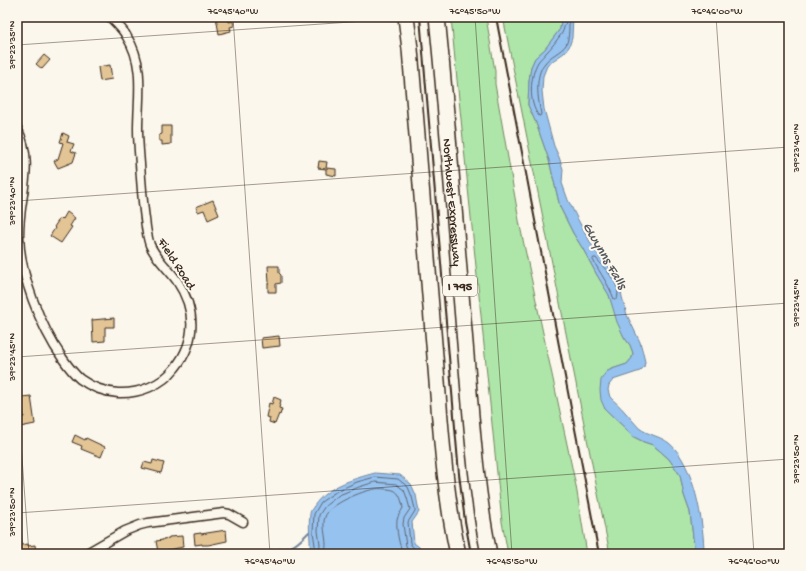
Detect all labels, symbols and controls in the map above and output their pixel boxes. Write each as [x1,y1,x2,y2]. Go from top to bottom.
text: 76°45'40"W [207,6,259,18]
text: 76°45'50"W [449,6,501,18]
text: 76°46'00"W [690,6,743,18]
text: 39°23'35"N [7,20,19,70]
text: 39°23'40"N [791,123,803,173]
street label: Northwest Expressway [438,138,464,268]
text: 39°23'40"N [7,176,19,226]
water label: Gwynns Falls [578,220,631,294]
street label: Field Road [153,235,199,294]
road number: I 795 [443,276,477,296]
text: 39°23'45"N [791,279,803,328]
text: 39°23'45"N [7,333,19,382]
text: 39°23'50"N [791,434,803,484]
text: 39°23'50"N [7,487,19,537]
text: 76°45'40"W [244,556,296,568]
text: 76°45'50"W [486,556,538,568]
text: 76°46'00"W [727,556,780,568]

